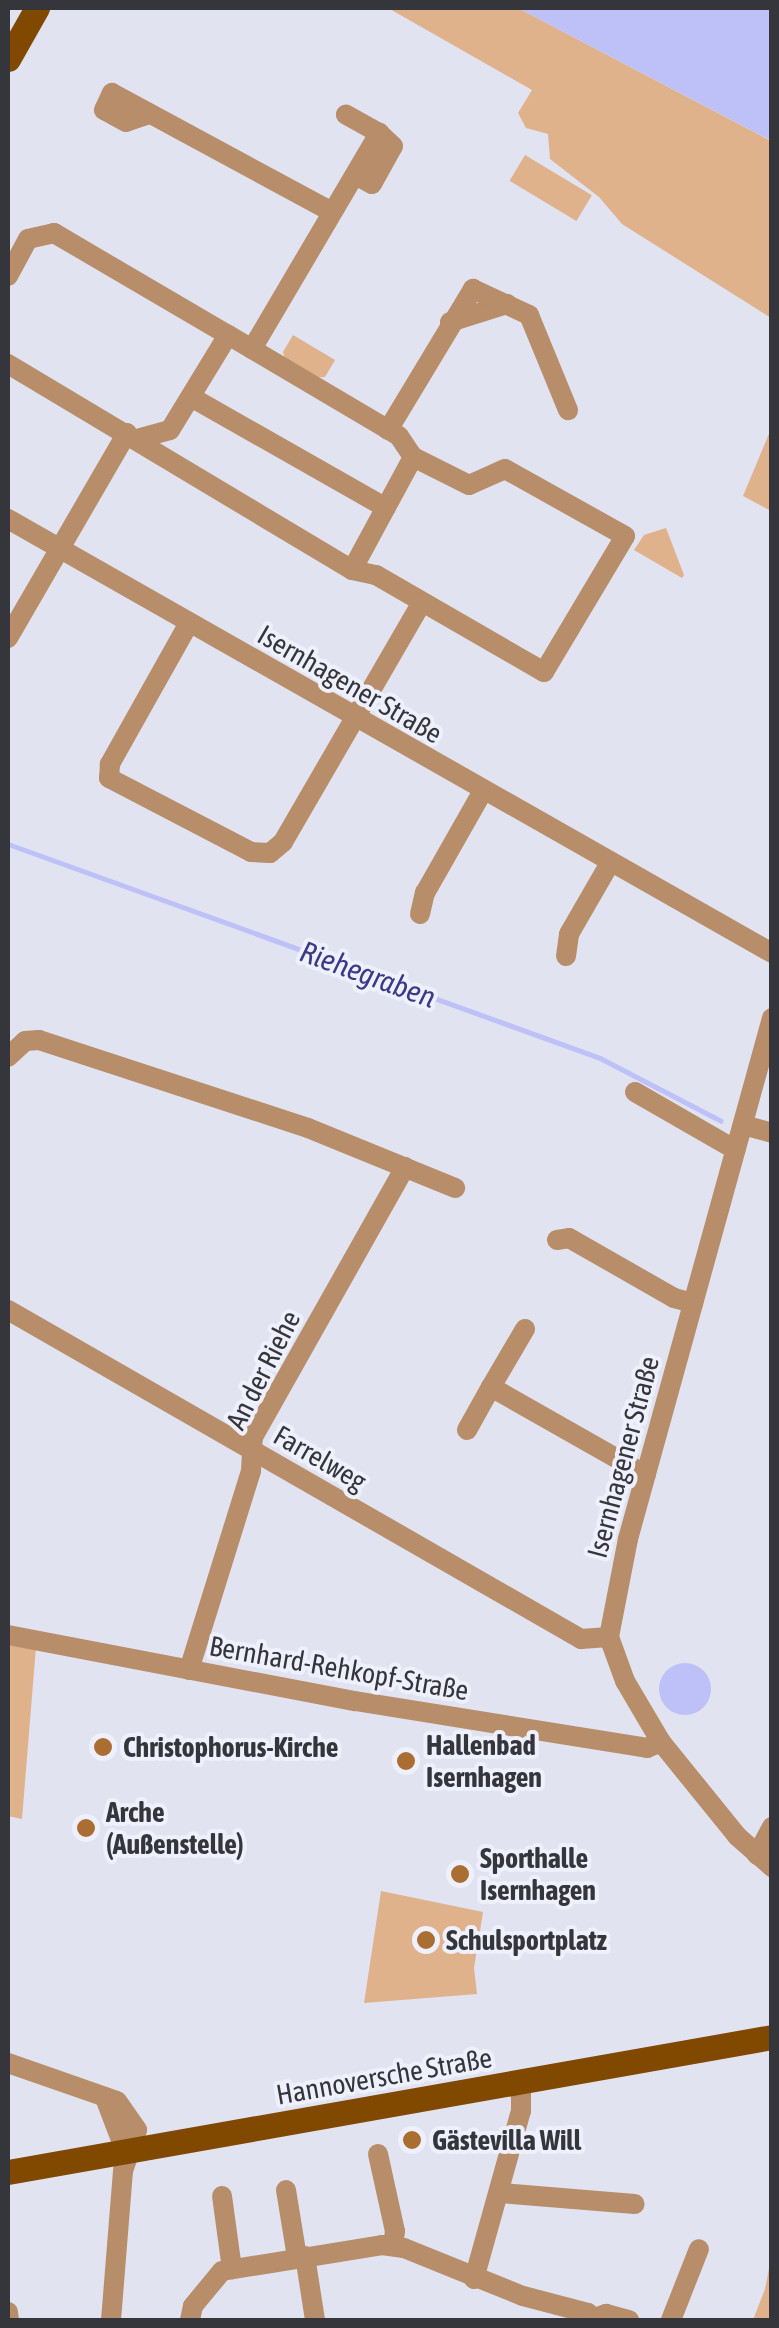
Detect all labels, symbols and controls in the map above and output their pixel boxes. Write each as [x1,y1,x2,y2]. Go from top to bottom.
street label: Isernhagener Straße [252,618,448,750]
water label: Riehegraben [295,933,441,1015]
street label: An der Riehe [219,1305,307,1435]
street label: Isernhagener Straße [580,1353,666,1561]
street label: Farrelweg [268,1418,372,1498]
street label: Bernhard-Rehkopf-Straße [207,1629,471,1707]
place label: Hallenbad Isernhagen [426,1728,542,1794]
place label: Christophorus-Kirche [123,1730,338,1764]
marker: Christophorus-Kirche [92,1736,114,1758]
marker: Hallenbad Isernhagen [395,1750,417,1772]
place label: Arche (Außenstelle) [106,1795,244,1861]
marker: Arche (Außenstelle) [75,1817,97,1839]
place label: Sporthalle Isernhagen [480,1841,596,1907]
marker: Sporthalle Isernhagen [449,1863,471,1885]
place label: Schulsportplatz [446,1923,607,1957]
marker: Schulsportplatz [415,1929,437,1951]
street label: Hannoversche Straße [274,2040,494,2112]
place label: Gästevilla Will [432,2123,581,2157]
marker: Gästevilla Will [401,2129,423,2151]

